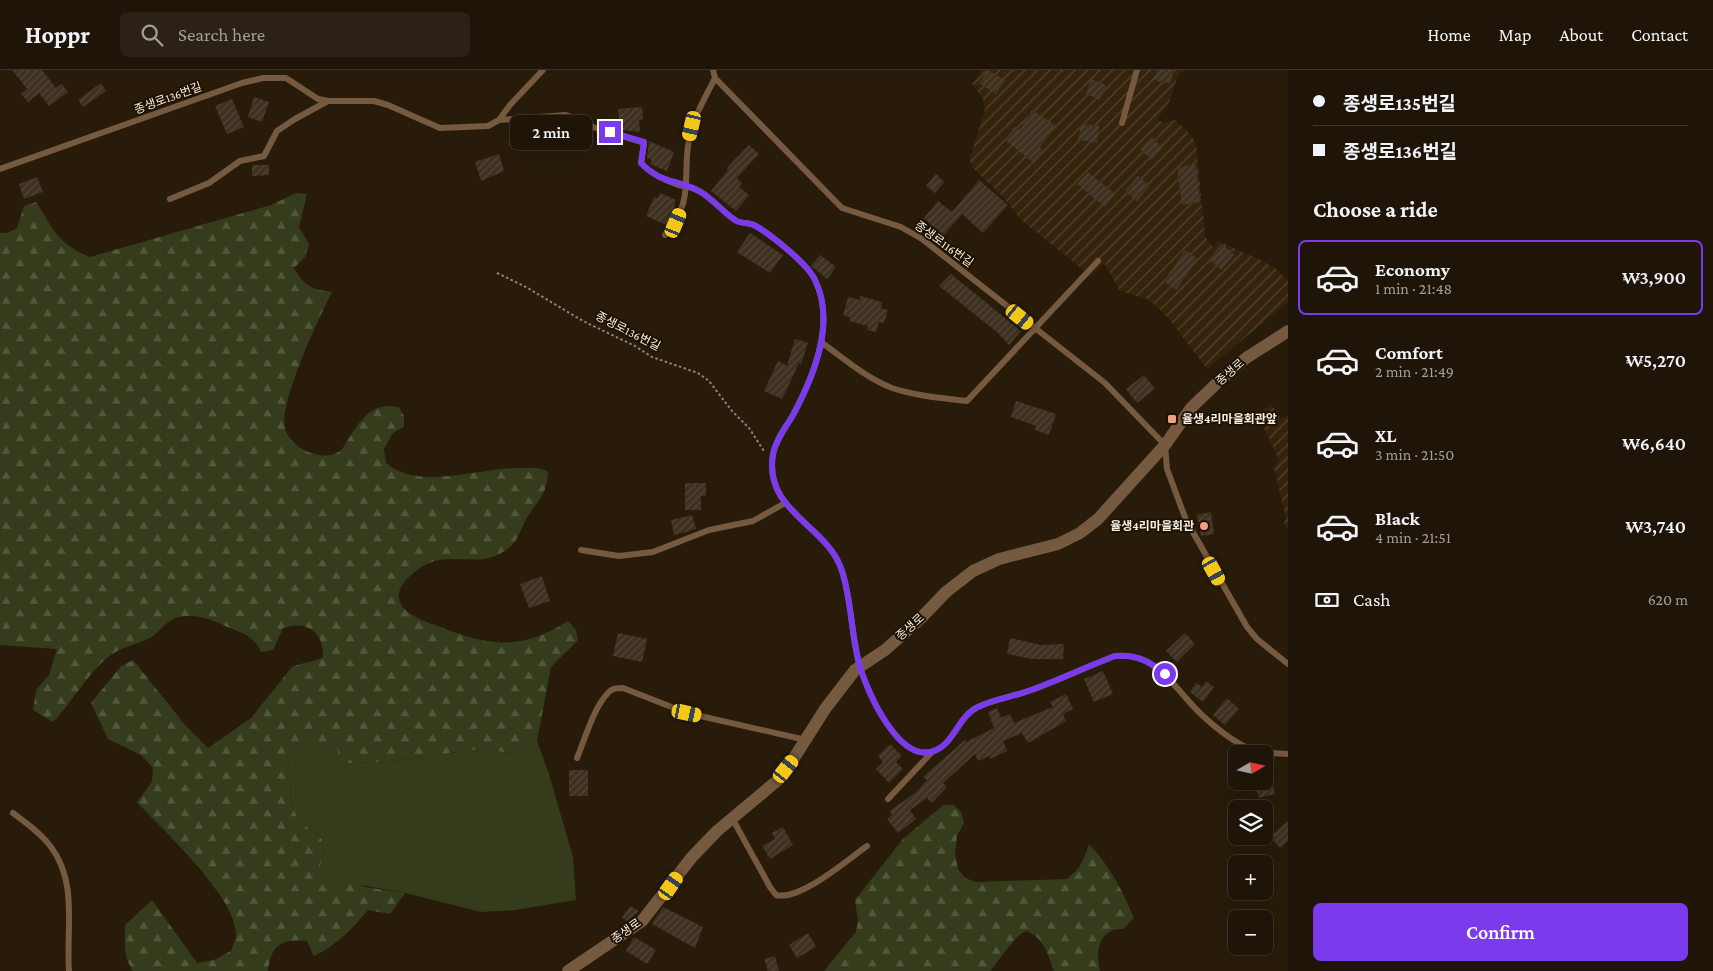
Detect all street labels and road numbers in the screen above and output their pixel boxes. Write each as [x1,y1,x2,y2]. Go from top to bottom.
street label: 종생로136번길 [132,79,204,117]
street label: 종생로116번길 [912,218,976,270]
street label: 종생로136번길 [593,309,663,353]
street label: 종생로 [1213,356,1247,388]
street label: 종생로 [893,611,927,643]
street label: 종생로 [608,916,644,946]

